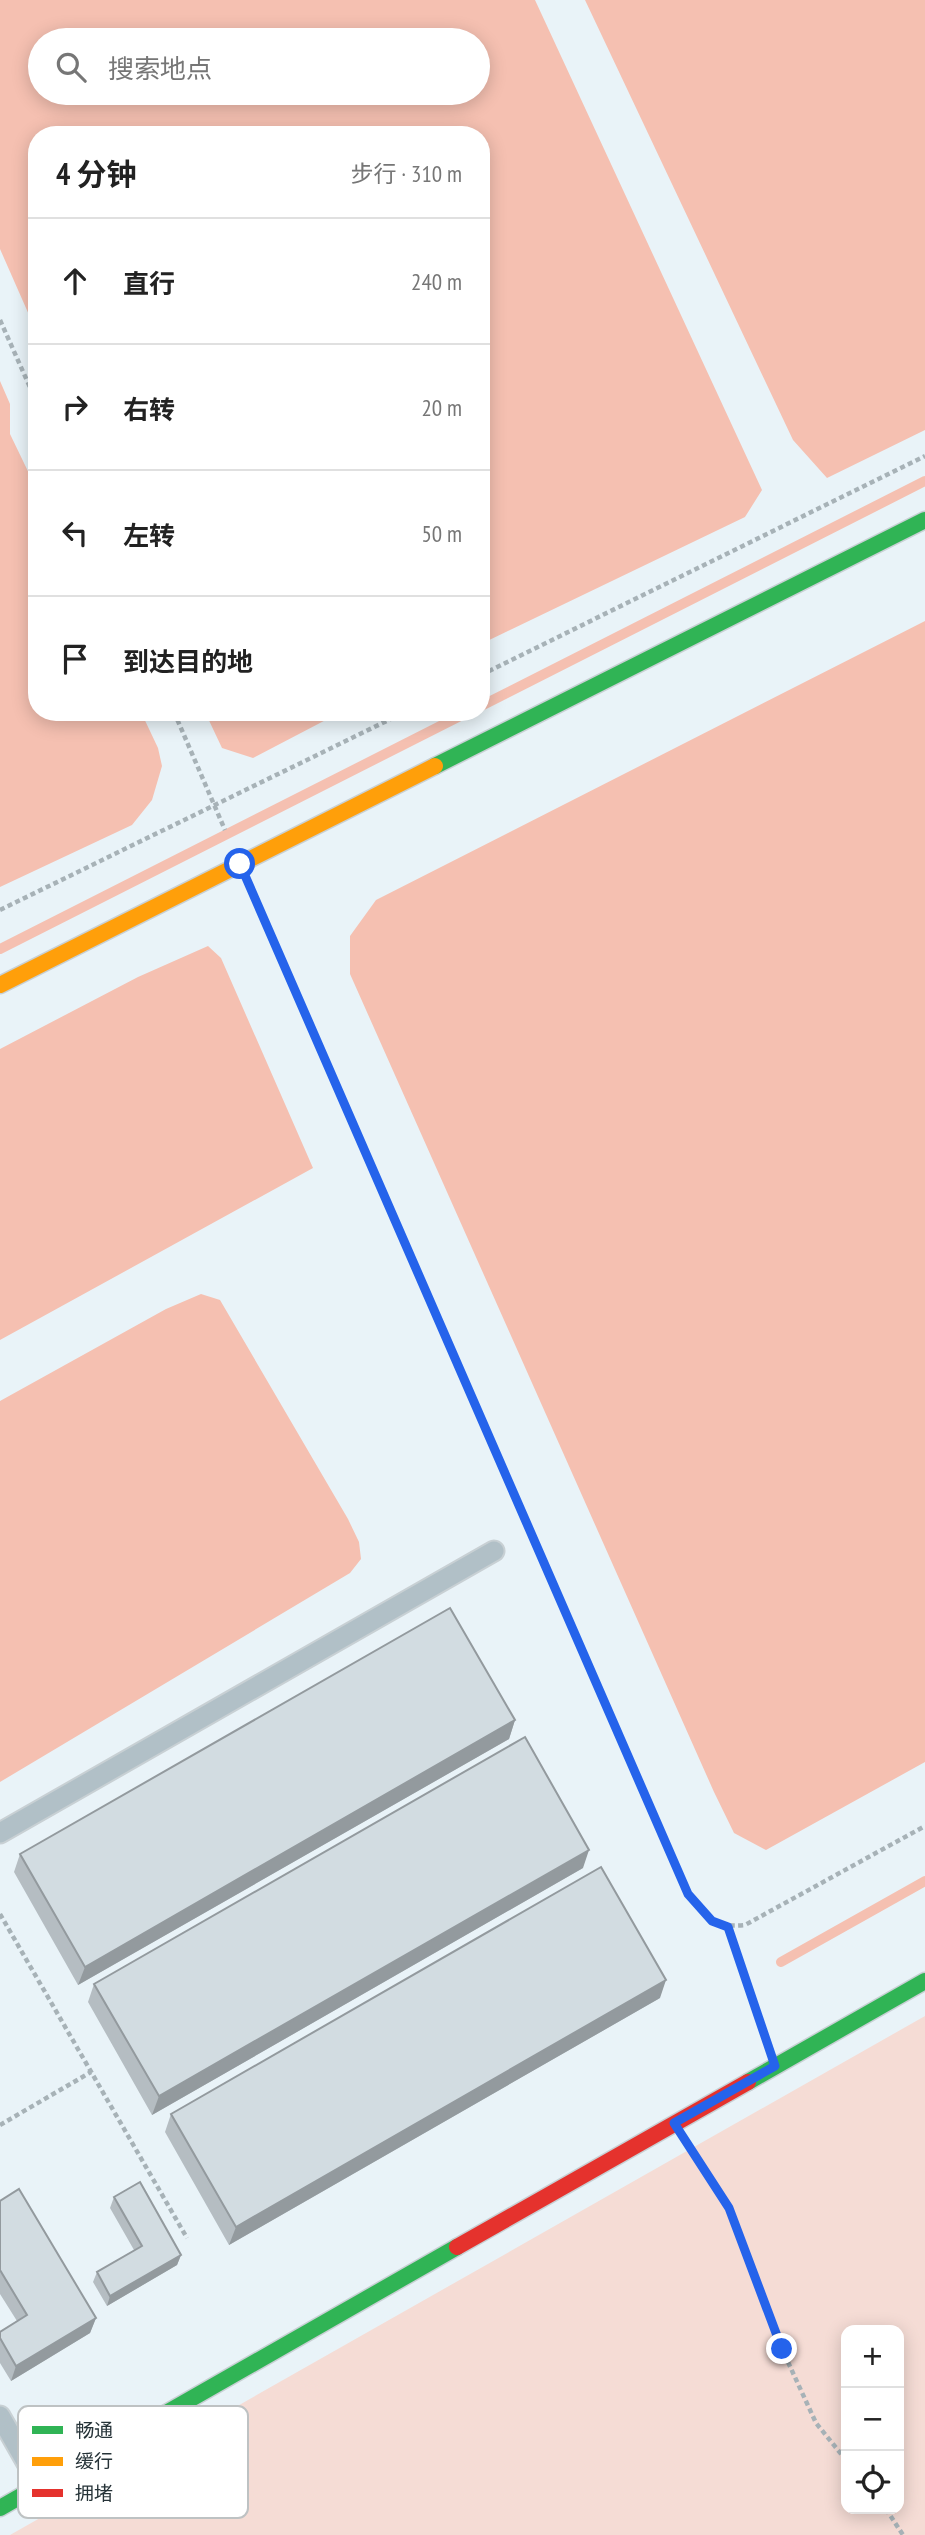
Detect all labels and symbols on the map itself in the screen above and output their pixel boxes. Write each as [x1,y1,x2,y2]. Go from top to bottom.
route start [224,848,255,879]
route end [766,2333,797,2364]
legend [18,2406,248,2518]
text: 畅通 [75,2418,113,2442]
text: 缓行 [75,2449,113,2473]
text: 拥堵 [75,2481,113,2505]

